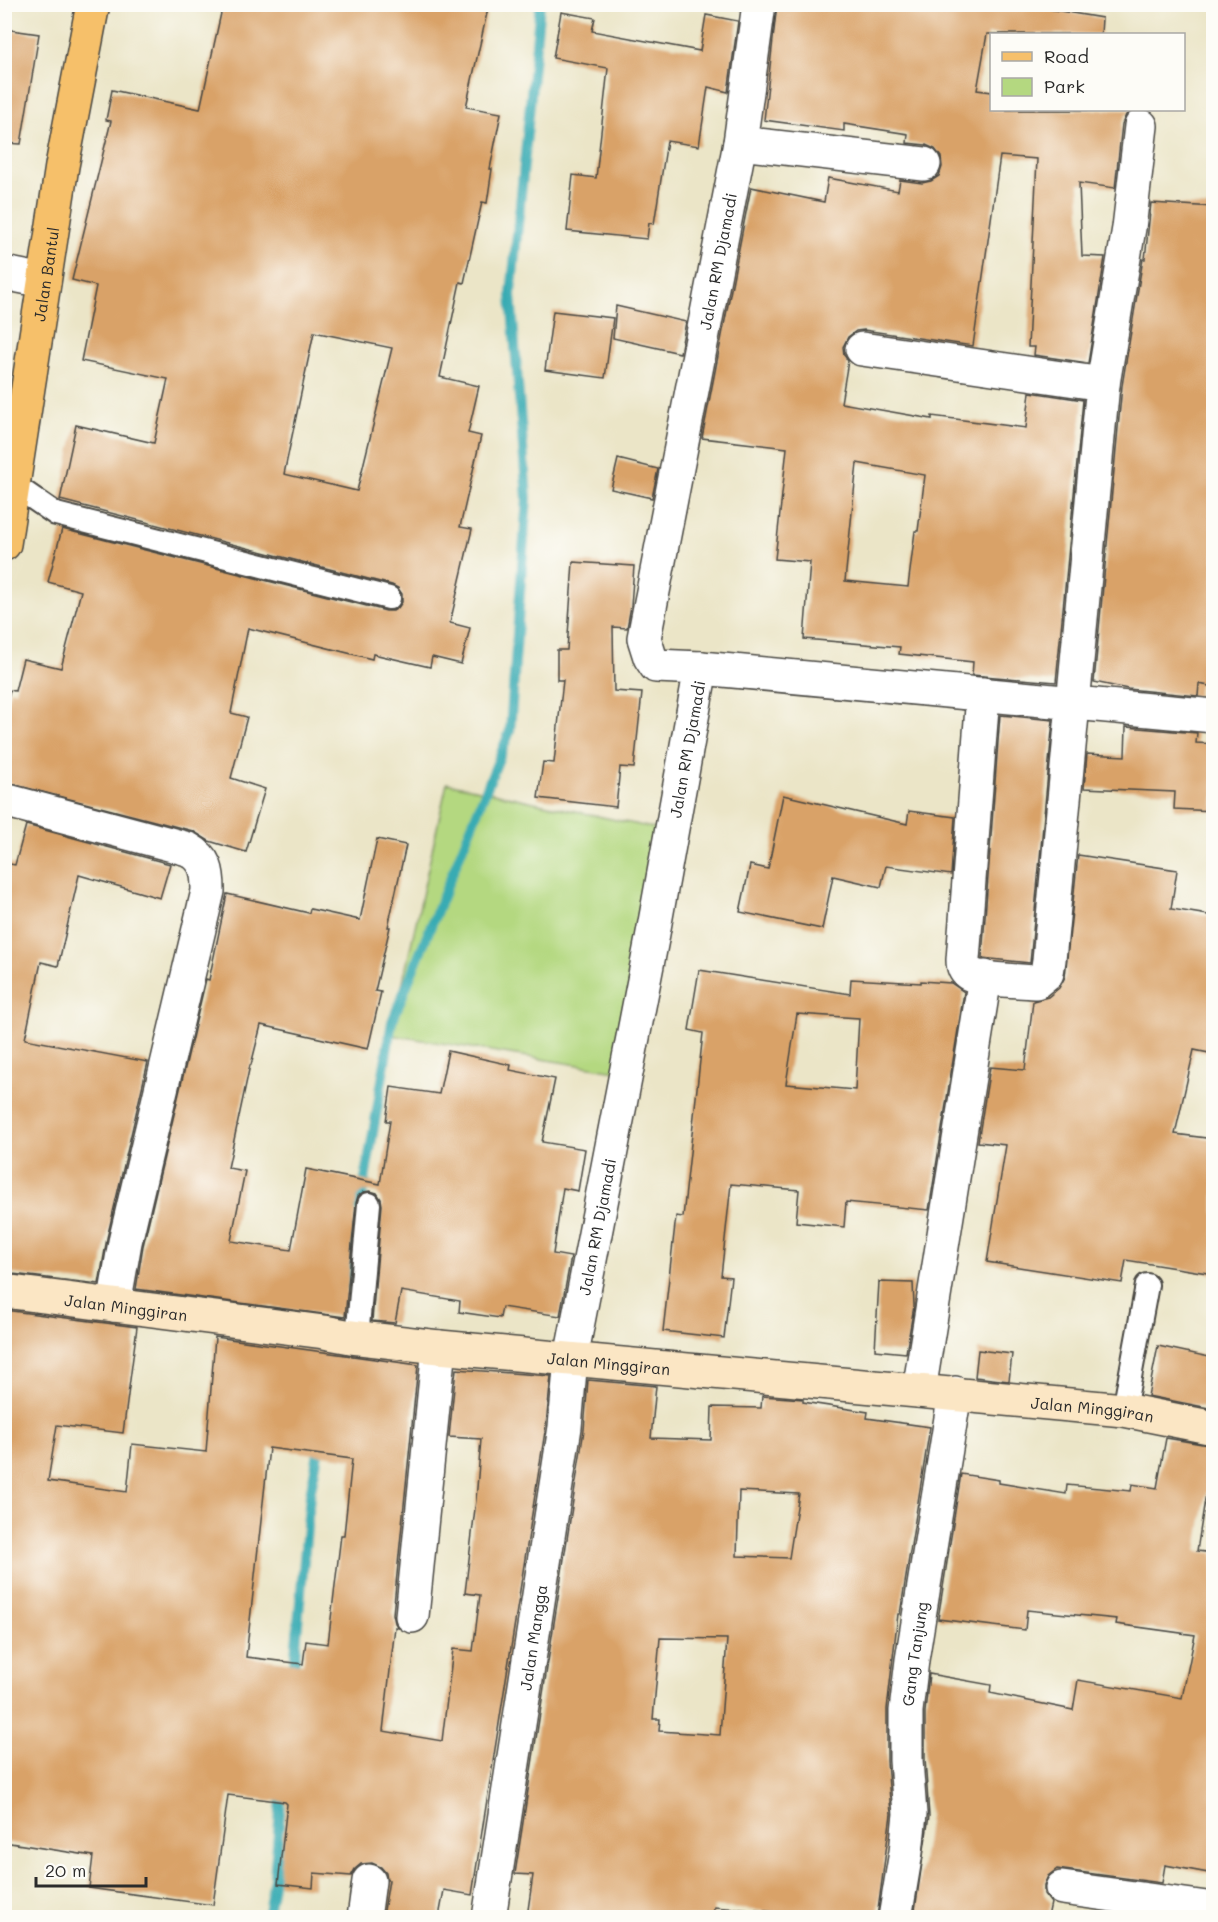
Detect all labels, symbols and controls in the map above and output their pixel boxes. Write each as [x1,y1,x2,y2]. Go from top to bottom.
legend [990,33,1185,111]
text: Road [1044,44,1089,68]
text: Park [1044,74,1085,98]
street label: Jalan RM Djamadi [694,191,741,331]
street label: Jalan Bantul [28,225,63,323]
street label: Jalan RM Djamadi [664,679,709,819]
street label: Jalan RM Djamadi [573,1156,620,1297]
street label: Jalan Minggiran [63,1288,189,1325]
street label: Jalan Minggiran [546,1346,671,1379]
street label: Jalan Minggiran [1030,1391,1156,1426]
street label: Jalan Mangga [514,1583,551,1692]
street label: Gang Tanjung [896,1600,932,1707]
scale bar [36,1850,146,1888]
text: 20 m [45,1858,86,1882]

